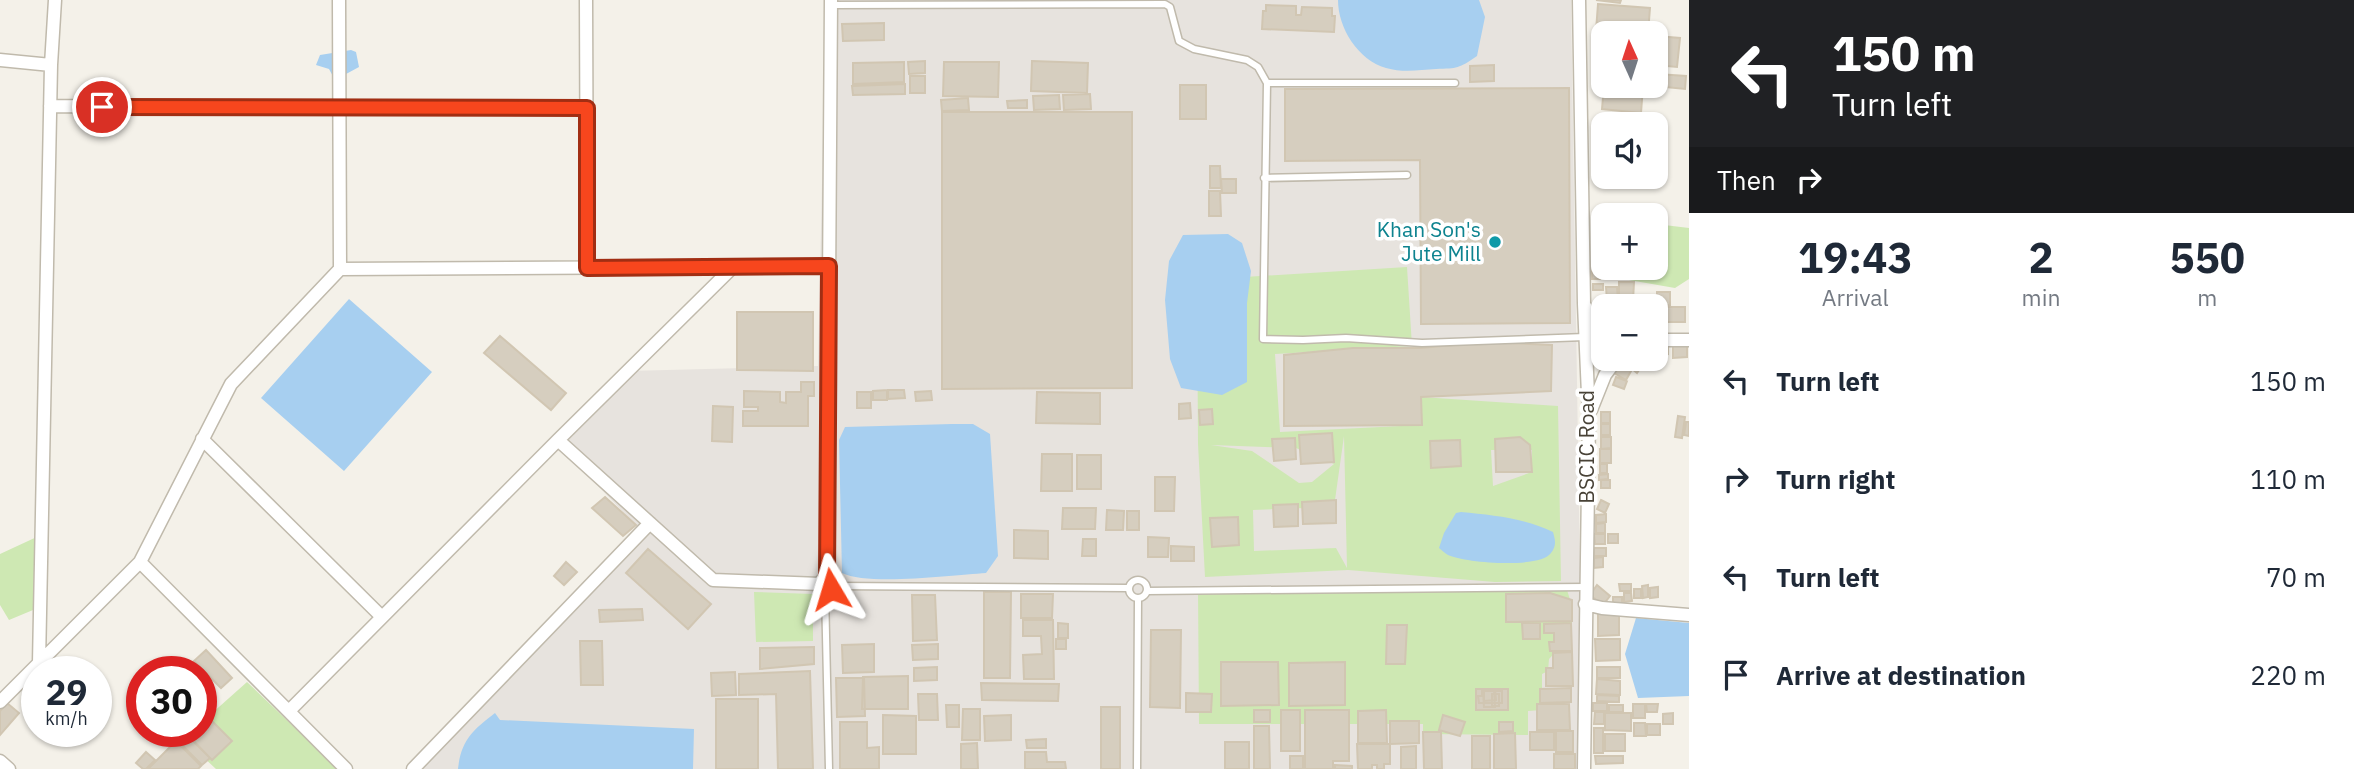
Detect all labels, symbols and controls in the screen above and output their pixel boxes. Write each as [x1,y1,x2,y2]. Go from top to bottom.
north arrow [1591,21,1668,98]
map controls [1591,21,1668,371]
text: 150 m [1832,21,1976,84]
icon: left [1717,28,1808,119]
pin [72,77,132,137]
text: Turn left [1832,83,1952,125]
icon: arrive [83,88,121,126]
button: sound [1591,112,1668,189]
icon: right [1790,161,1828,199]
text: Then [1717,163,1776,197]
button: + [1591,203,1668,280]
place label: Khan Son's Jute Mill [1377,215,1481,267]
text: 19:43 [1798,230,1913,285]
text: 2 [2028,230,2054,285]
text: 550 [2169,230,2245,285]
marker: Khan Son's Jute Mill [1487,234,1503,250]
text: Arrival [1822,282,1889,312]
text: min [2022,282,2060,312]
text: m [2197,282,2217,312]
button: − [1591,294,1668,371]
icon: left [1717,362,1755,400]
text: Turn left [1776,364,1879,398]
text: 150 m [2250,364,2326,398]
street label: BSCIC Road [1572,390,1600,504]
icon: right [1717,460,1755,498]
text: Turn right [1776,462,1895,496]
text: 110 m [2250,462,2326,496]
position arrow [794,552,868,626]
icon: left [1717,558,1755,596]
text: Turn left [1776,560,1879,594]
text: 70 m [2266,560,2326,594]
speed limit sign: 30 [126,656,217,747]
icon: arrive [1717,656,1755,694]
text: Arrive at destination [1776,658,2026,692]
text: 220 m [2250,658,2326,692]
text: 29 [45,669,88,715]
text: km/h [45,707,88,730]

